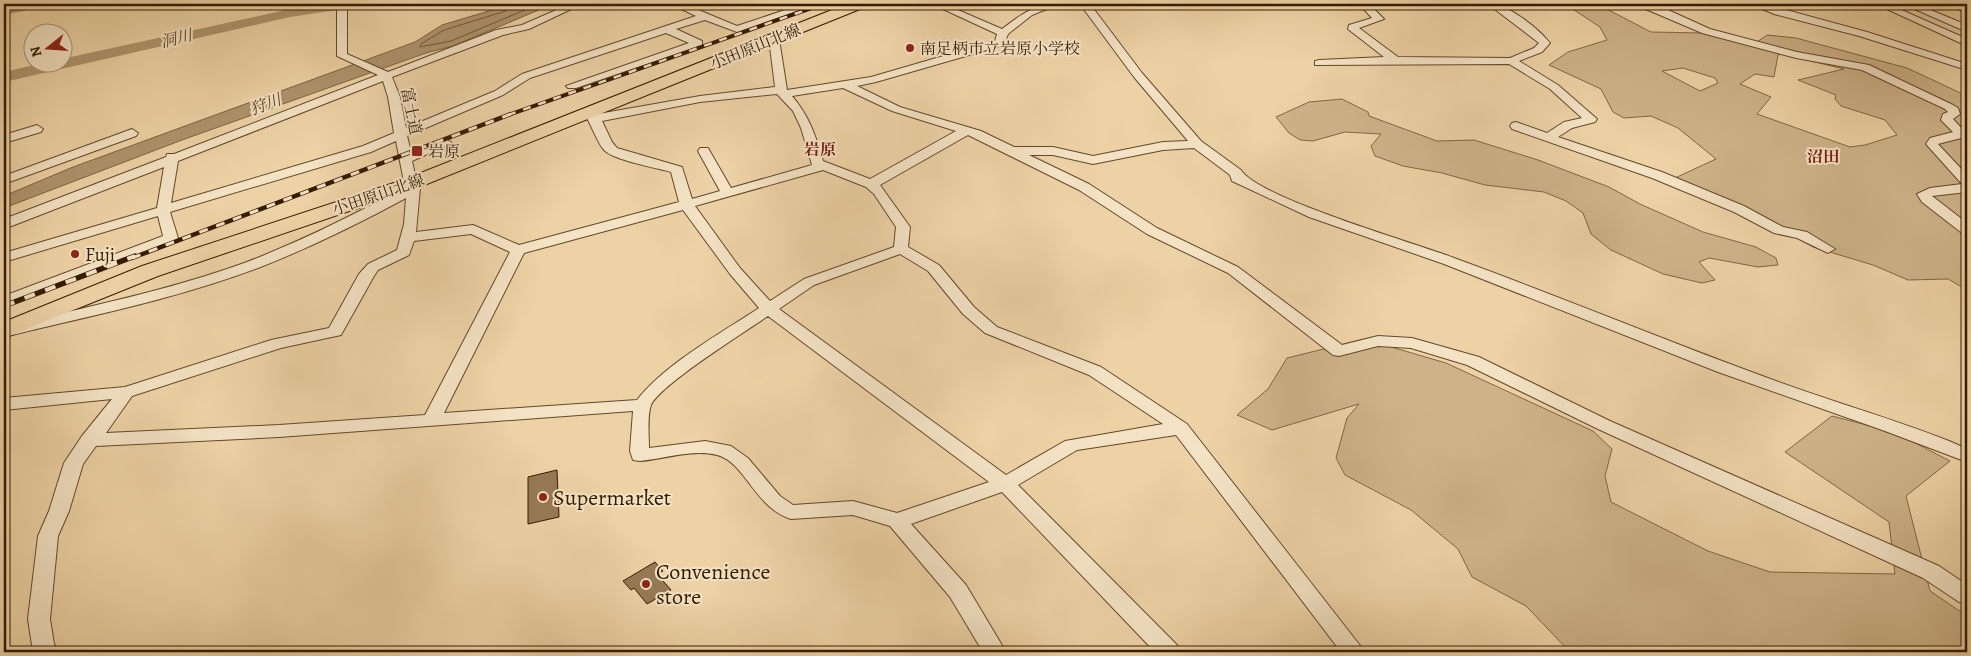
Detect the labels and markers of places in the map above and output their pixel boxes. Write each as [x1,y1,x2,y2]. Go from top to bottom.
place label: 南足柄市立岩原小学校 [920,38,1080,60]
marker: 南足柄市立岩原小学校 [904,42,916,54]
place label: 岩原 [428,141,460,163]
marker: 岩原 [410,144,424,158]
place label: Fuji [85,242,115,268]
marker: Fuji [69,248,81,260]
place label: Supermarket [553,483,671,513]
marker: Supermarket [537,491,549,503]
place label: Convenience store [656,557,770,612]
marker: Convenience store [640,578,652,590]

